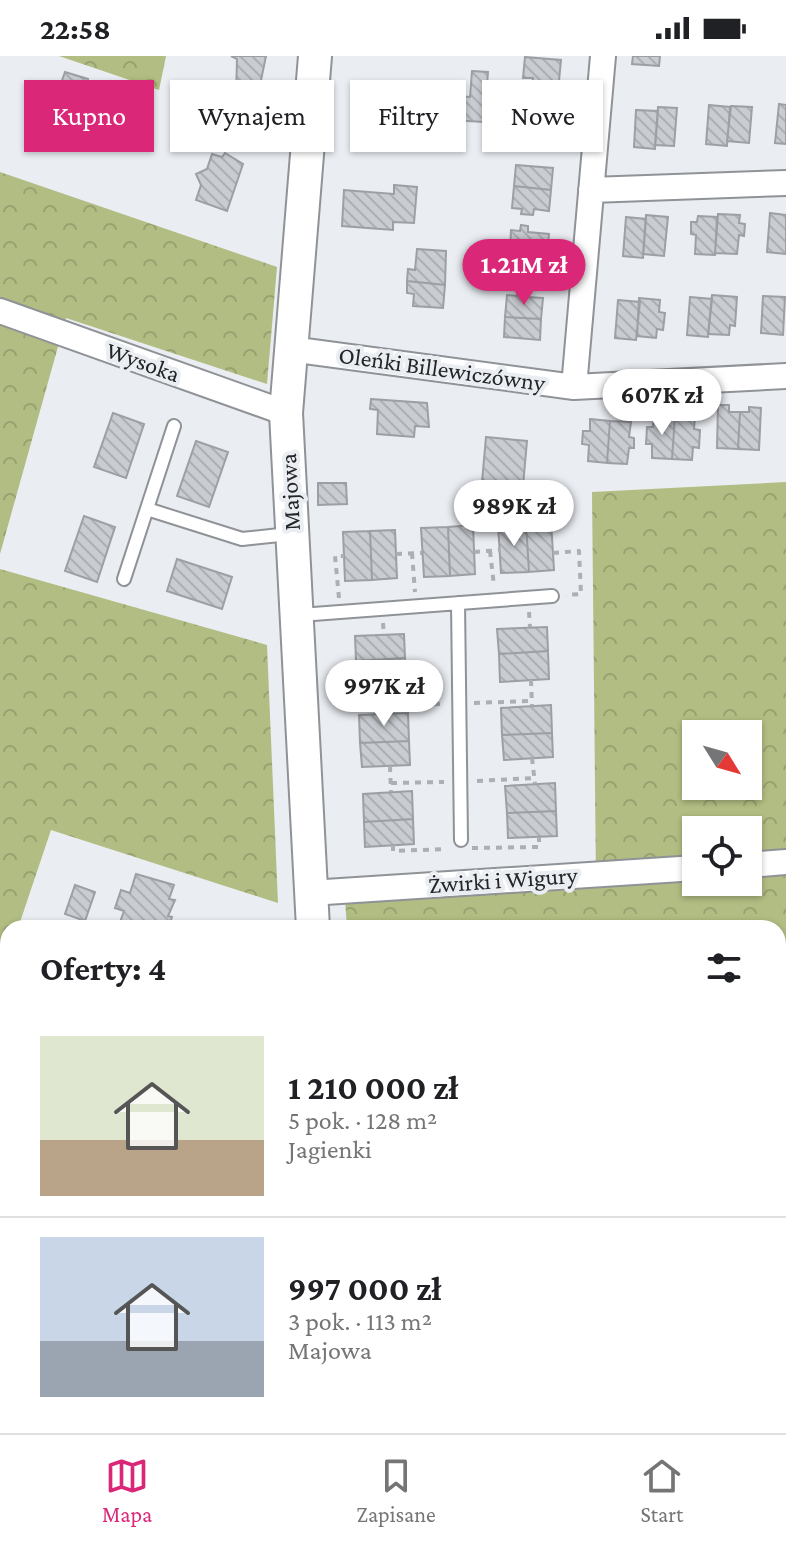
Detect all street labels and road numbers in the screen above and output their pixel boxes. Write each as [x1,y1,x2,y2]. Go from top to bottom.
street label: Wysoka [103,336,184,387]
street label: Oleńki Billewiczówny [337,341,548,396]
street label: Majowa [274,453,305,531]
street label: Żwirki i Wigury [428,861,579,898]

